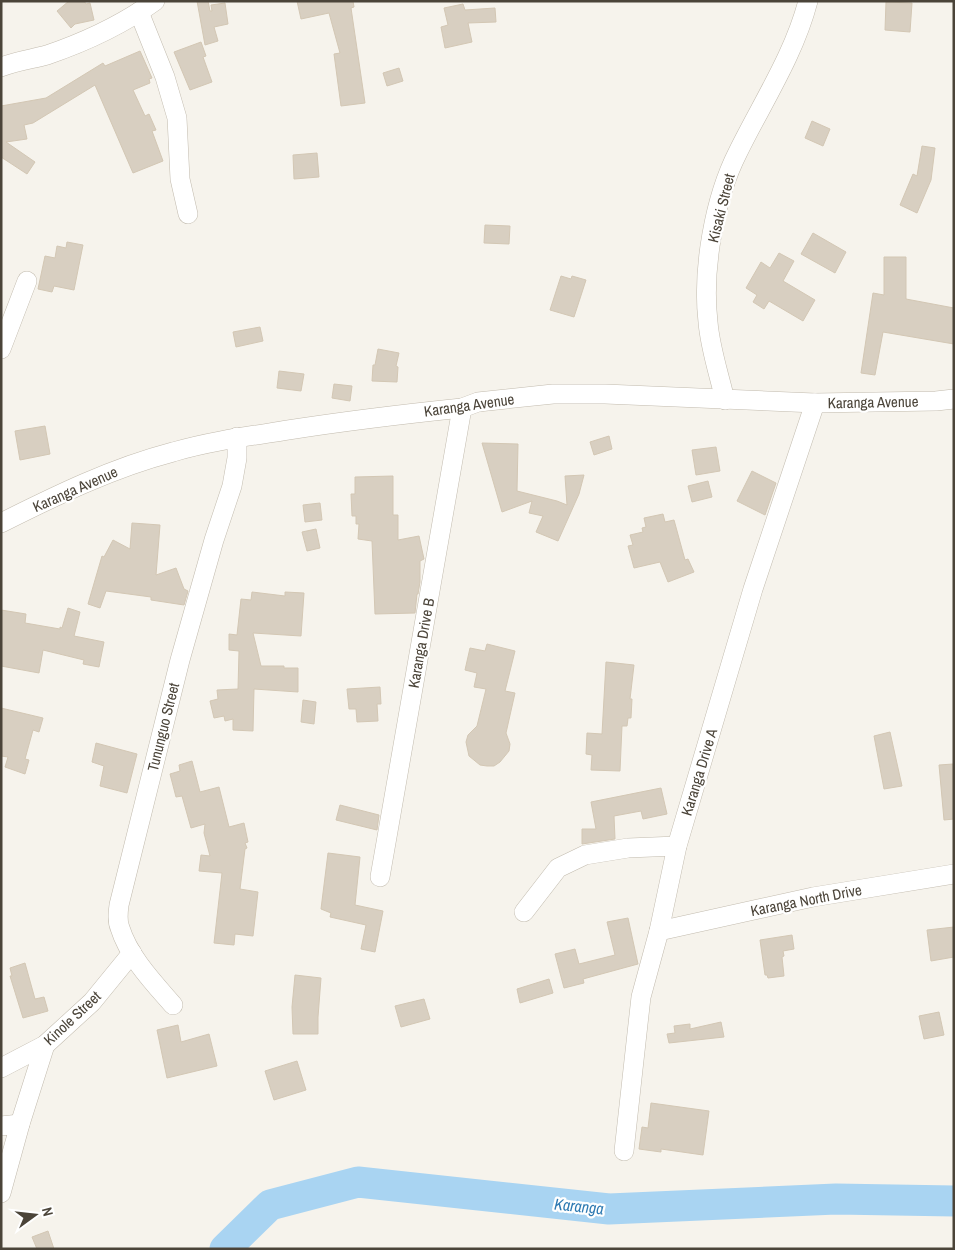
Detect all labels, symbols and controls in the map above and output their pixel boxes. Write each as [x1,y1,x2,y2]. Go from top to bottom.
street label: Kisaki Street [702,171,740,245]
street label: Karanga Avenue [423,388,516,422]
street label: Karanga Avenue [827,391,919,413]
street label: Karanga Avenue [29,461,121,517]
street label: Karanga Drive B [403,596,439,690]
street label: Tununguo Street [142,680,184,773]
street label: Karanga Drive A [676,725,722,818]
street label: Karanga North Drive [749,879,864,921]
street label: Kinole Street [39,986,106,1050]
north arrow [10,1190,60,1240]
water label: Karanga [553,1192,605,1220]
text: N [38,1205,57,1218]

